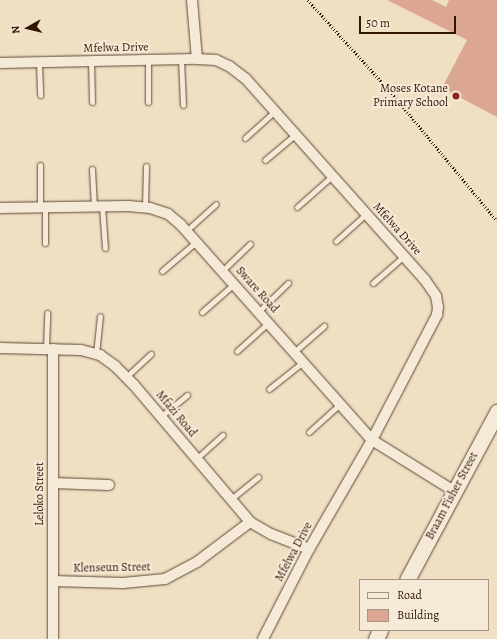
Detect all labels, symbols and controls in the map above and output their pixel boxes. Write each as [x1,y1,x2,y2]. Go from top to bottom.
north arrow [8,8,48,48]
scale bar [361,8,458,34]
text: 50 m [366,15,390,31]
text: N [8,25,24,35]
street label: Mfelwa Drive [83,40,149,56]
place label: Moses Kotane Primary School [373,82,448,110]
marker: Moses Kotane Primary School [451,91,461,101]
street label: Mfelwa Drive [370,200,424,258]
street label: Sware Road [233,264,281,316]
street label: Mfazi Road [153,388,199,440]
street label: Braam Fisher Street [423,450,481,542]
street label: Leloko Street [33,462,47,526]
street label: Mfelwa Drive [272,520,316,584]
street label: Klenseun Street [73,560,151,576]
legend [359,579,489,631]
text: Road [397,587,422,603]
text: Building [397,607,439,623]

